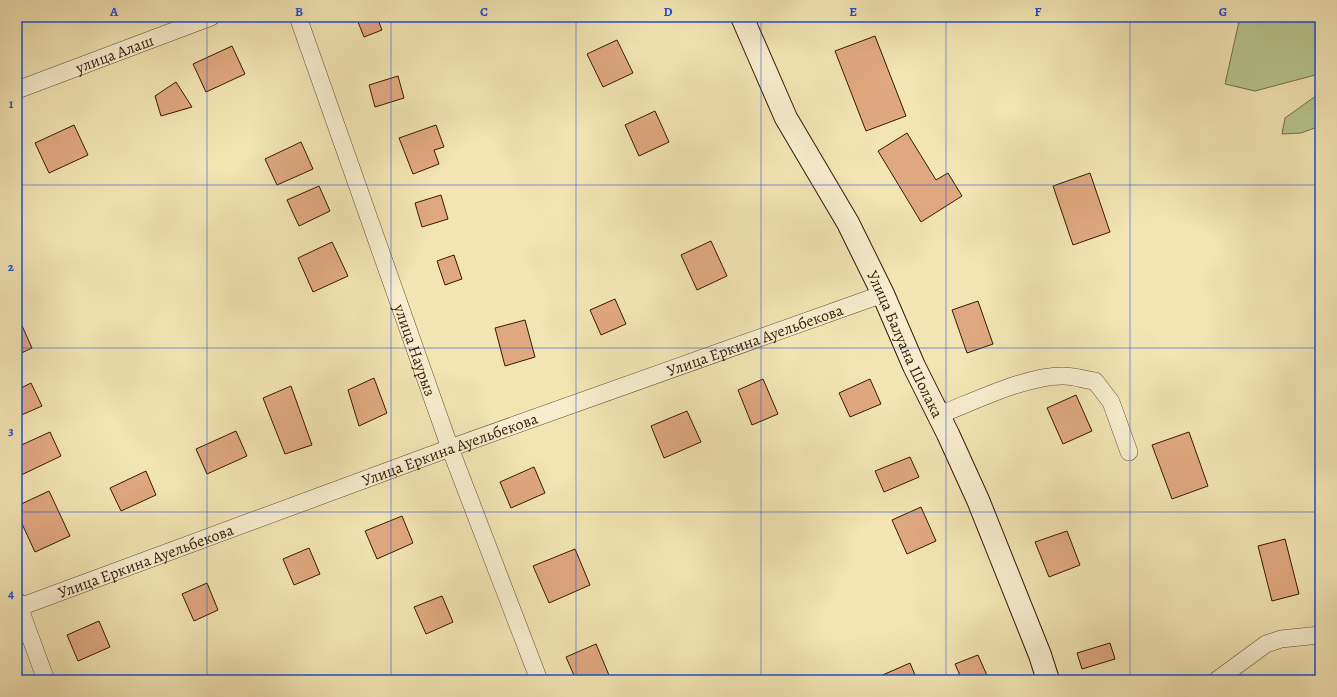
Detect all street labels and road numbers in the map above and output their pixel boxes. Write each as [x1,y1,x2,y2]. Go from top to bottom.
street label: улица Алаш [72,30,157,79]
street label: Улица Балуана Шолака [861,267,948,422]
street label: Улица Еркина Ауельбекова [664,299,847,382]
street label: улица Наурыз [388,300,441,399]
street label: Улица Еркина Ауельбекова [359,407,541,492]
street label: Улица Еркина Ауельбекова [55,519,237,604]

